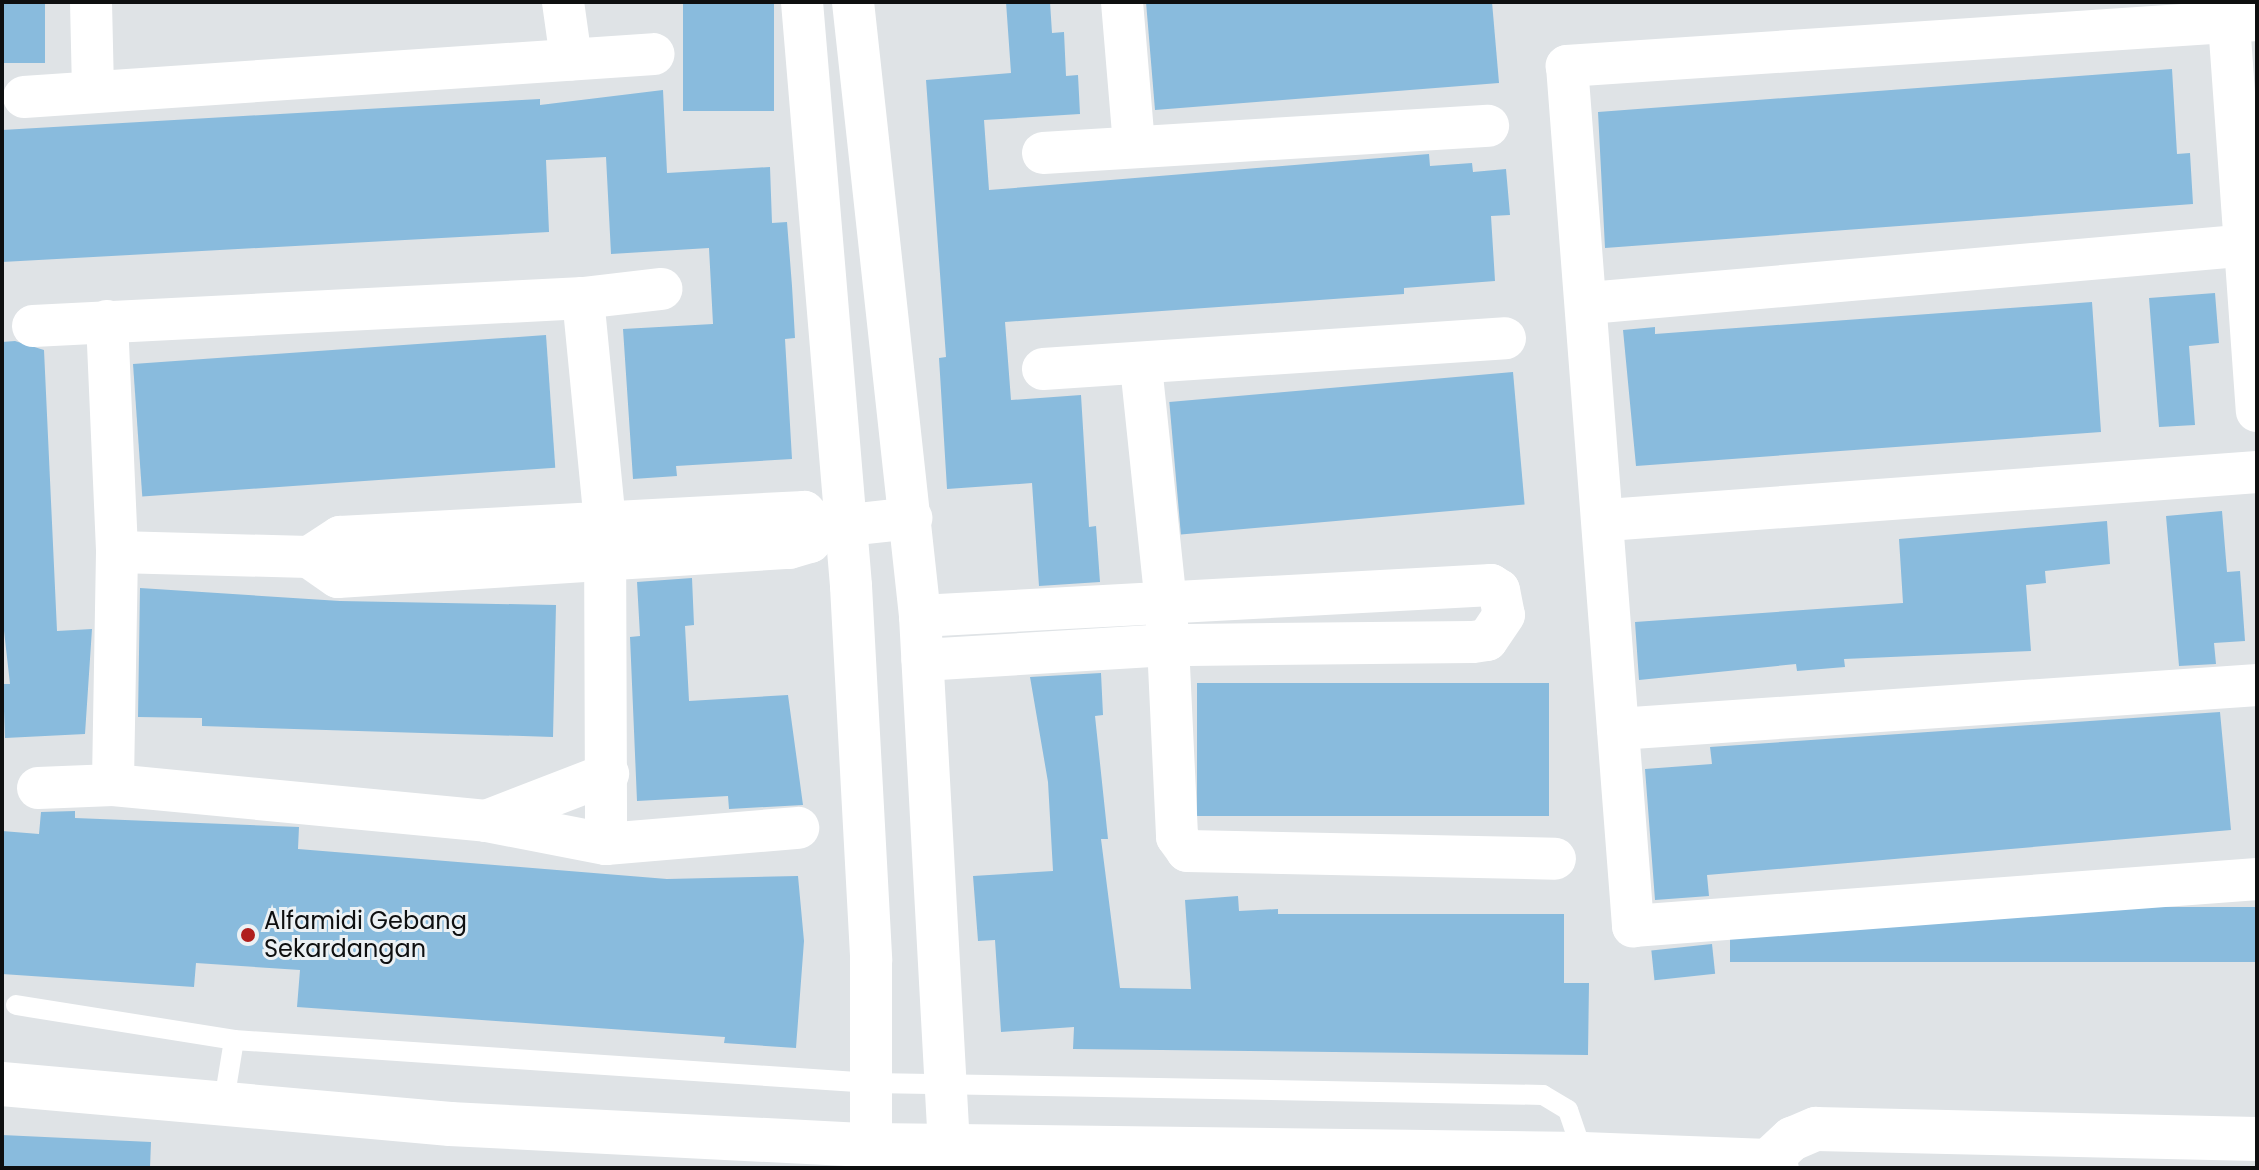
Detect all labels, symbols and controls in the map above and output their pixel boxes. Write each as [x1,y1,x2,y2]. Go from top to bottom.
place label: Alfamidi Gebang Sekardangan [264,907,467,963]
marker: Alfamidi Gebang Sekardangan [239,926,257,944]

